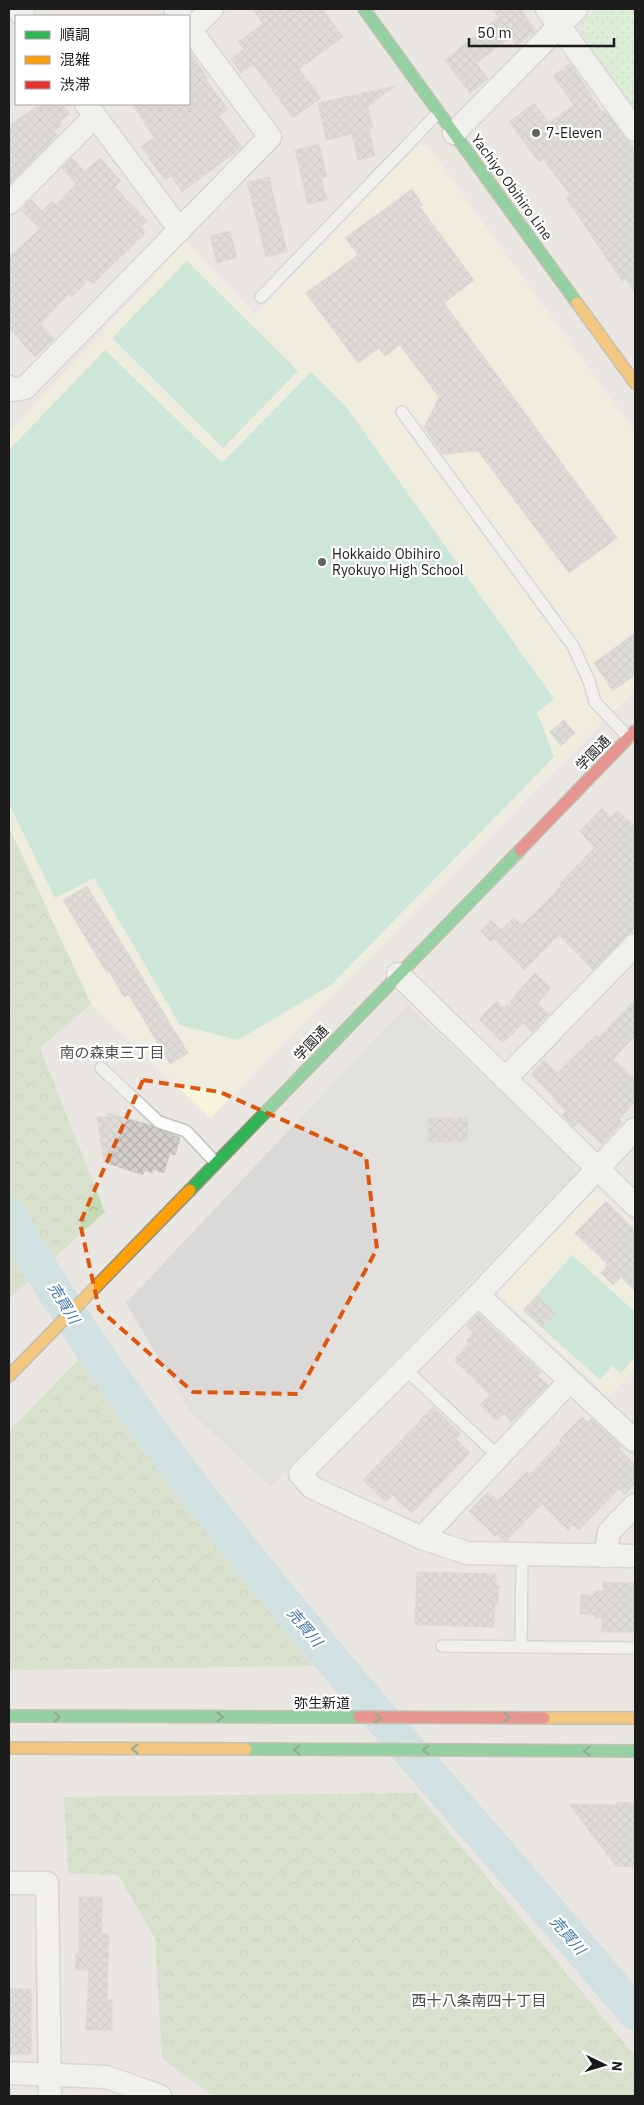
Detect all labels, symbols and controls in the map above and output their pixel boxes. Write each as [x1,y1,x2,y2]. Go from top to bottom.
legend [15,15,190,105]
scale bar [469,15,614,47]
text: 50 m [477,23,512,42]
text: 順調 [60,25,90,44]
text: 混雑 [60,50,90,69]
text: 渋滞 [60,75,90,94]
place label: 7-Eleven [546,124,602,142]
marker: 7-Eleven [530,127,542,139]
street label: Yachiyo Obihiro Line [467,130,557,244]
place label: Hokkaido Obihiro Ryokuyo High School [332,545,464,579]
marker: Hokkaido Obihiro Ryokuyo High School [316,556,328,568]
street label: 学園通 [572,732,614,774]
street label: 学園通 [290,1022,332,1064]
district label: 南の森東三丁目 [59,1043,165,1062]
water label: 売買川 [44,1279,85,1329]
water label: 売買川 [283,1604,328,1652]
street label: 弥生新道 [294,1694,350,1712]
one-way arrow [54,1712,62,1722]
one-way arrow [216,1712,224,1722]
one-way arrow [504,1712,512,1722]
one-way arrow [374,1713,382,1723]
one-way arrow [130,1744,138,1754]
one-way arrow [293,1745,300,1755]
one-way arrow [422,1745,430,1755]
one-way arrow [582,1746,590,1756]
water label: 売買川 [546,1912,591,1960]
district label: 西十八条南四十丁目 [411,1991,547,2010]
north arrow [579,2040,629,2090]
text: N [608,2060,626,2072]

